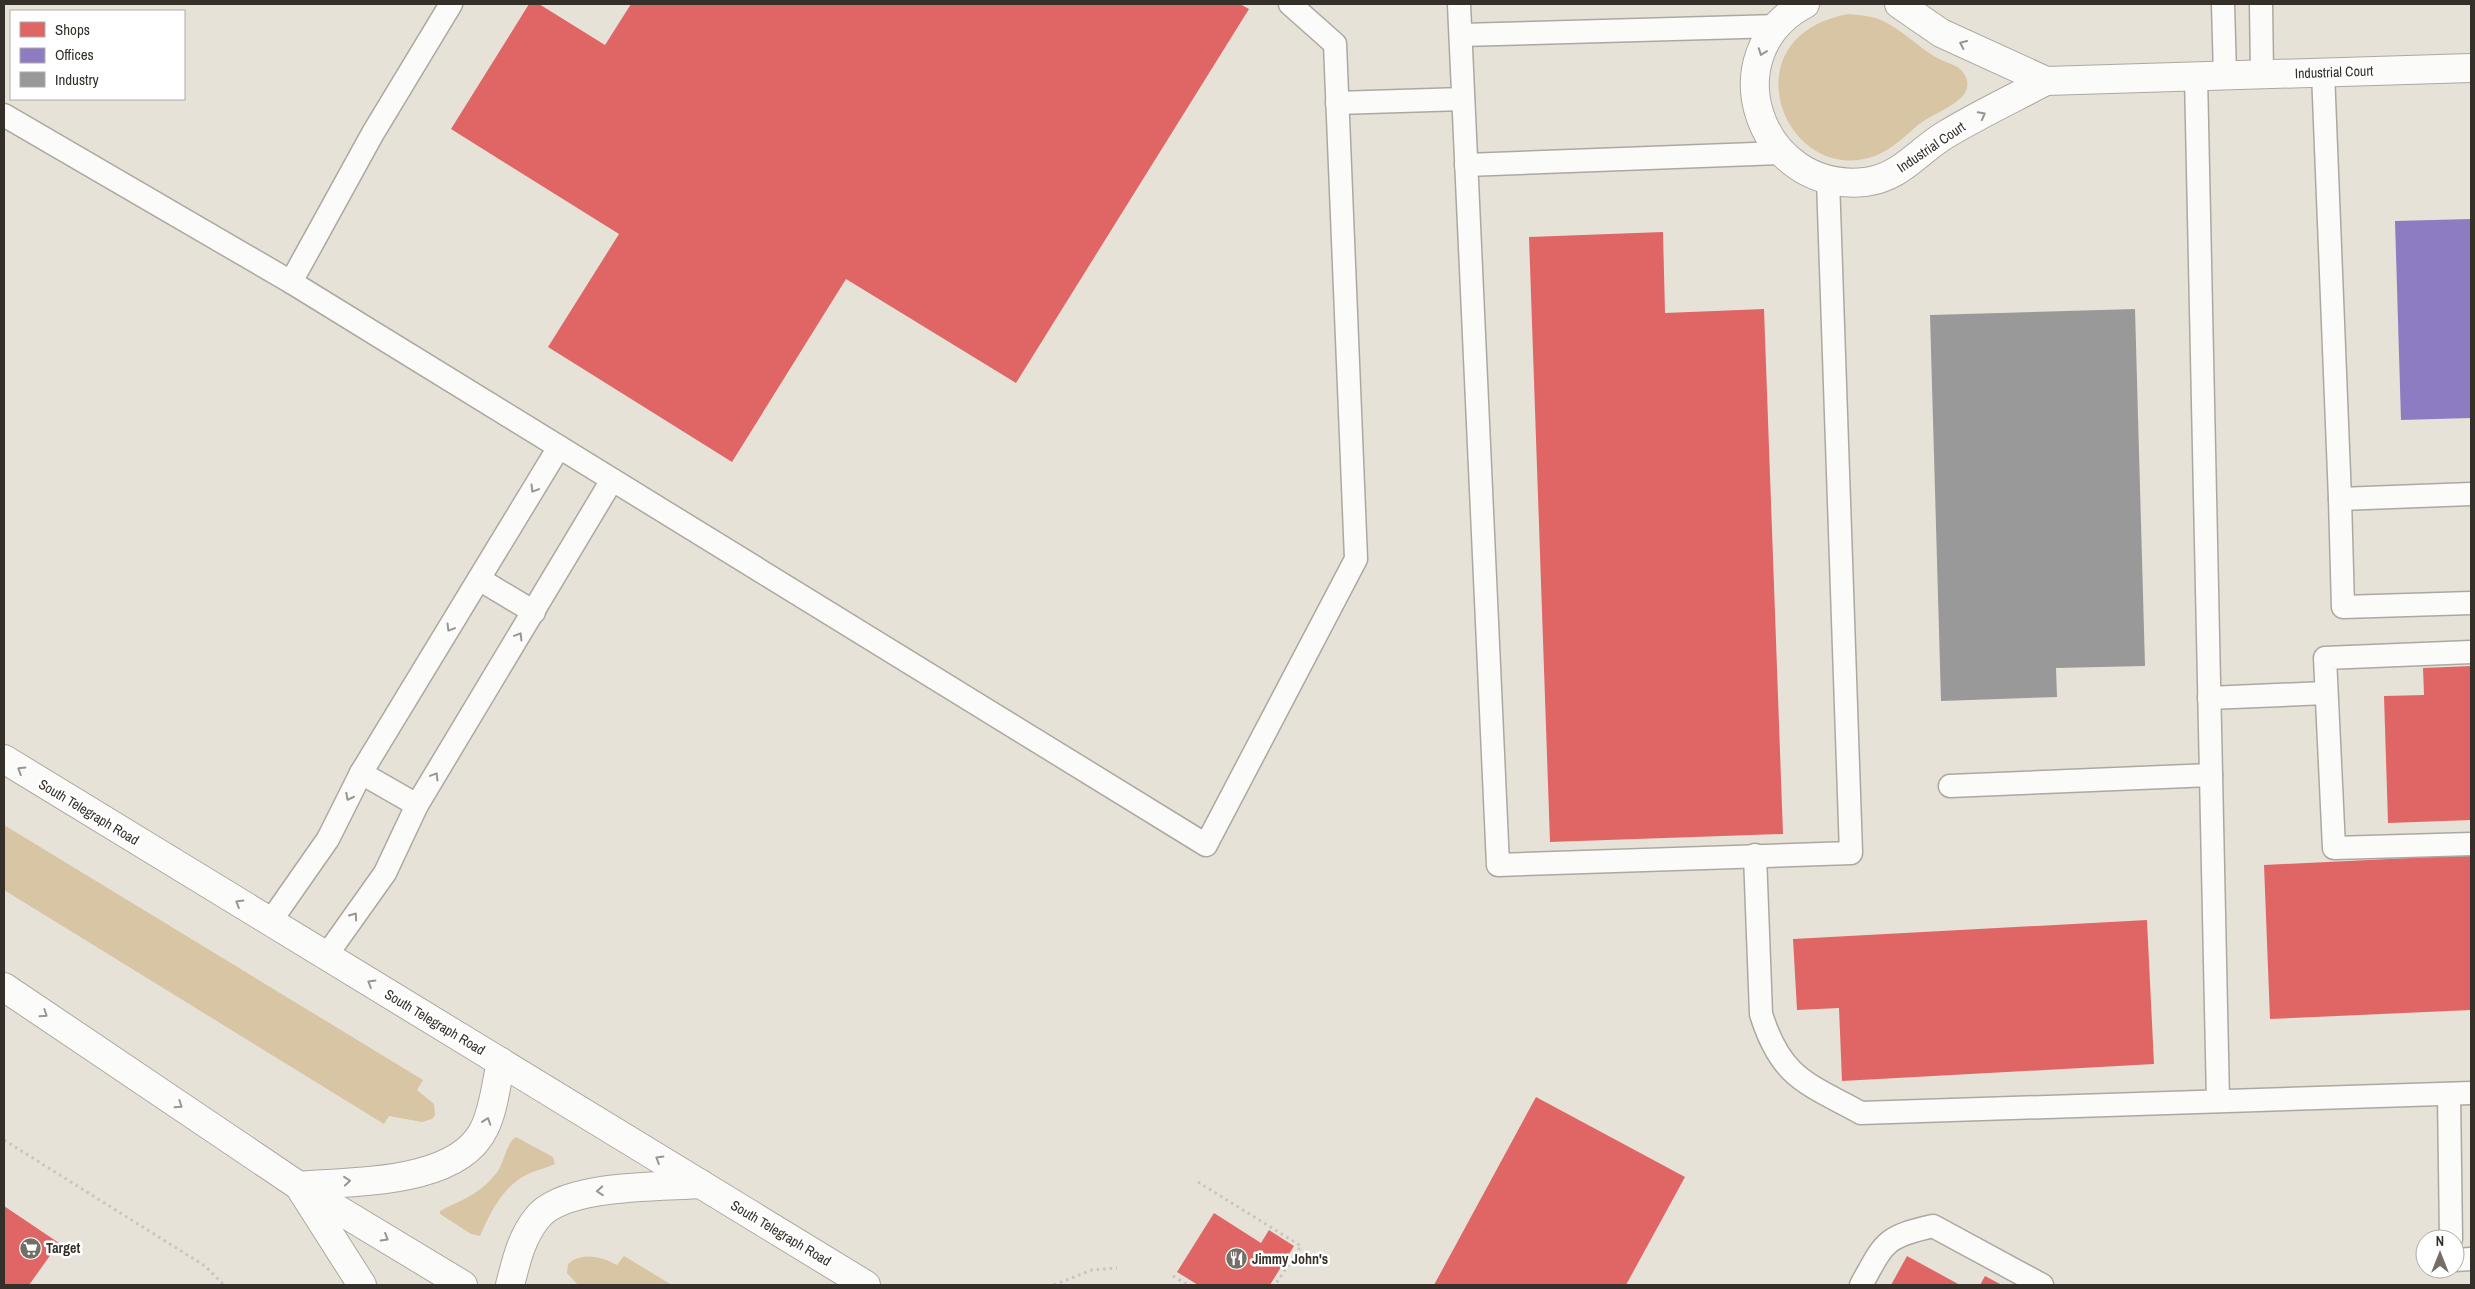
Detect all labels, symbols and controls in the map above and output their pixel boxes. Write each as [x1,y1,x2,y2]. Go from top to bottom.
legend [10,10,185,100]
text: Shops [55,19,90,40]
one-way arrow [1959,39,1968,50]
text: Offices [55,44,94,65]
one-way arrow [1758,47,1769,56]
street label: Industrial Court [2294,62,2374,82]
text: Industry [55,69,100,90]
one-way arrow [1977,111,1986,121]
street label: Industrial Court [1893,118,1969,176]
one-way arrow [530,483,540,492]
one-way arrow [446,622,456,631]
one-way arrow [512,633,522,642]
one-way arrow [17,766,26,776]
one-way arrow [428,772,438,781]
street label: South Telegraph Road [35,775,143,849]
one-way arrow [345,792,355,801]
one-way arrow [236,899,245,909]
one-way arrow [348,912,357,922]
one-way arrow [368,980,377,990]
street label: South Telegraph Road [381,985,489,1059]
one-way arrow [38,1008,48,1017]
one-way arrow [173,1099,183,1108]
one-way arrow [481,1117,491,1126]
one-way arrow [656,1156,665,1165]
one-way arrow [343,1176,351,1187]
one-way arrow [596,1186,604,1197]
street label: South Telegraph Road [727,1196,835,1270]
north arrow [2415,1229,2465,1279]
one-way arrow [380,1231,389,1241]
text: N [2436,1232,2444,1250]
supermarket icon: Target [18,1236,42,1260]
place label: Target [46,1239,80,1257]
restaurant icon: Jimmy John's [1224,1247,1248,1271]
place label: Jimmy John's [1252,1250,1328,1268]

